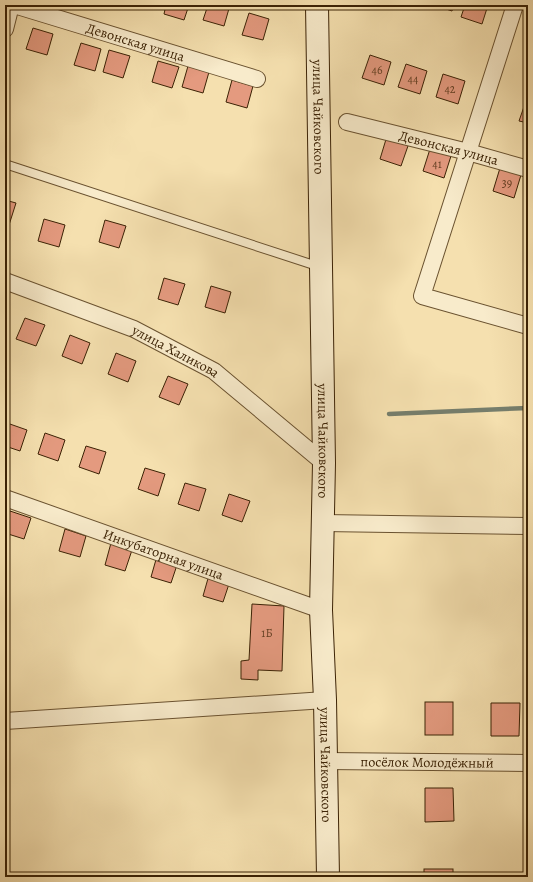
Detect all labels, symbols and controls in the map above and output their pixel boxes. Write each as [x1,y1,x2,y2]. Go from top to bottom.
street label: Девонская улица [84,19,187,67]
street label: улица Чайковского [308,58,329,175]
house number: 46 [372,62,383,78]
house number: 44 [408,71,419,87]
house number: 42 [444,81,456,97]
street label: Девонская улица [397,126,501,170]
house number: 41 [432,156,442,172]
house number: 39 [502,175,512,191]
street label: улица Халикова [128,320,224,382]
street label: улица Чайковского [313,382,333,499]
street label: Инкубаторная улица [100,524,227,585]
house number: 1Б [261,625,273,641]
street label: улица Чайковского [315,706,336,823]
street label: посёлок Молодёжный [360,752,494,773]

